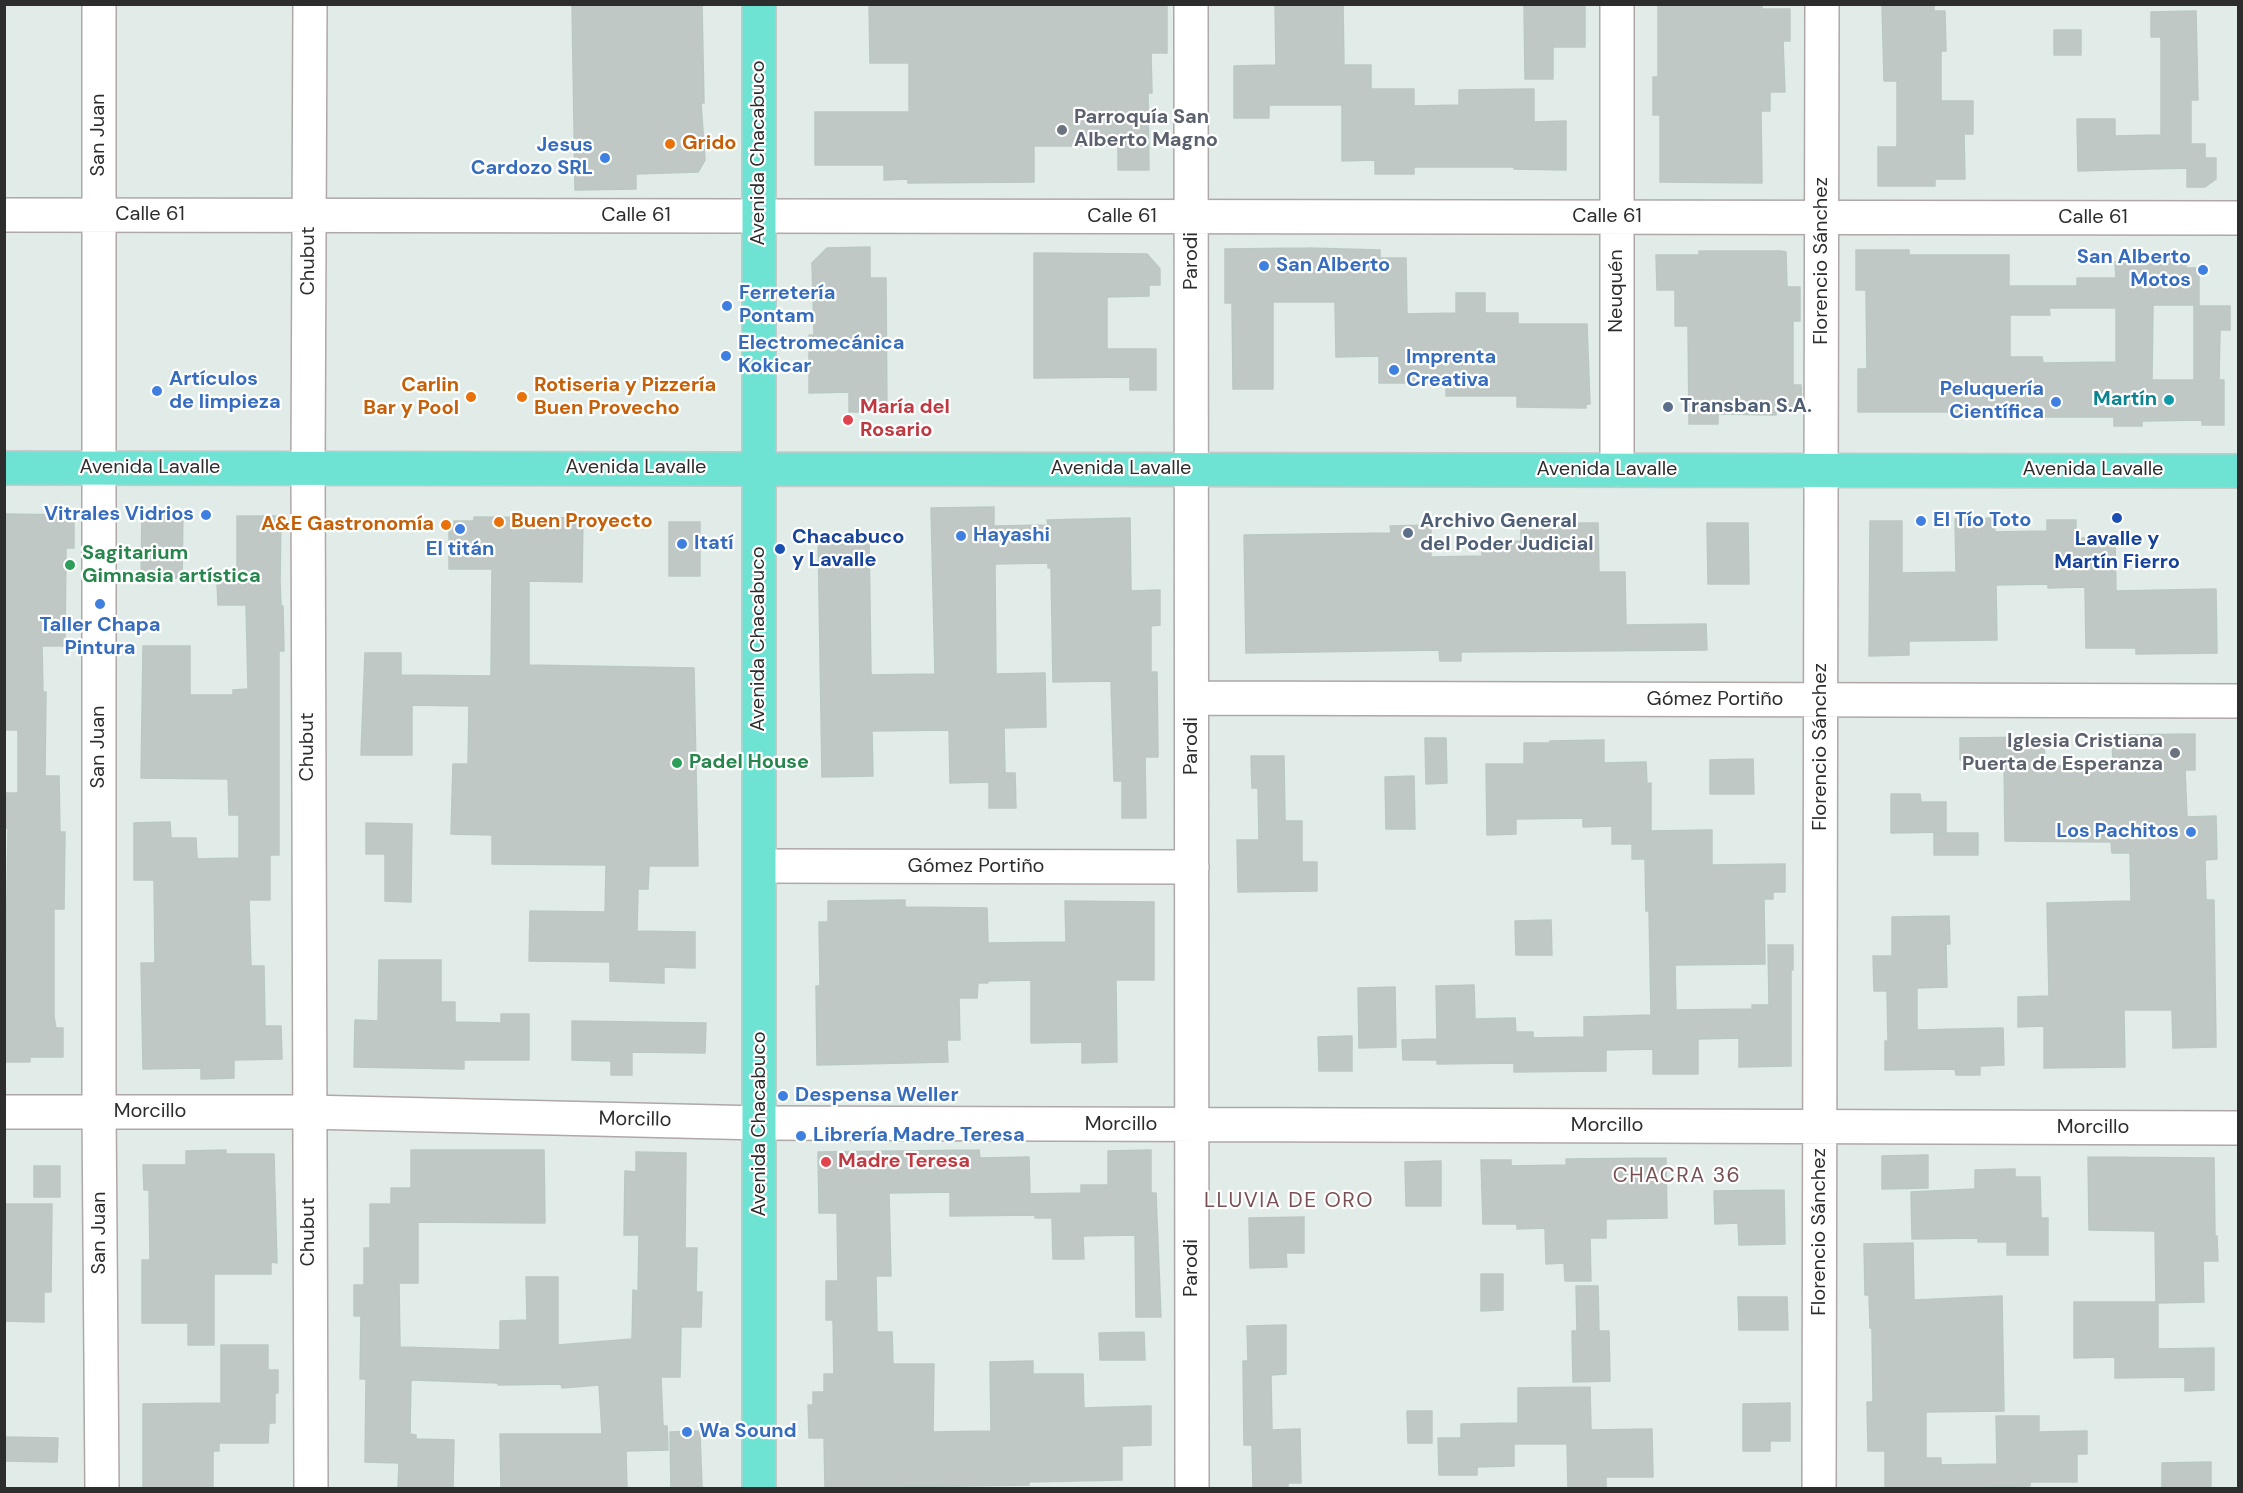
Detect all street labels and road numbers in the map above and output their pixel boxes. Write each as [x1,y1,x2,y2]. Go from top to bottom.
street label: Avenida Chacabuco [747,61,771,245]
street label: San Juan [87,93,111,177]
street label: Florencio Sánchez [1810,177,1834,345]
street label: Calle 61 [115,203,185,227]
street label: Calle 61 [601,204,671,228]
street label: Calle 61 [1087,205,1157,229]
street label: Calle 61 [1572,205,1642,229]
street label: Calle 61 [2058,206,2128,230]
street label: Chubut [297,226,321,296]
street label: Parodi [1180,232,1204,290]
street label: Neuquén [1605,249,1629,333]
street label: Avenida Lavalle [80,456,220,480]
street label: Avenida Lavalle [566,456,706,480]
street label: Avenida Lavalle [1051,457,1191,481]
street label: Avenida Lavalle [1537,458,1677,482]
street label: Avenida Lavalle [2023,458,2163,482]
street label: Avenida Chacabuco [747,547,771,731]
street label: Florencio Sánchez [1809,663,1833,831]
street label: Gómez Portiño [1647,688,1783,712]
street label: San Juan [87,705,111,789]
street label: Chubut [296,712,320,782]
street label: Parodi [1180,717,1204,775]
street label: Gómez Portiño [908,855,1044,879]
street label: Avenida Chacabuco [748,1032,772,1216]
street label: Morcillo [114,1100,186,1124]
street label: Morcillo [598,1107,672,1133]
street label: Morcillo [1085,1113,1157,1137]
street label: Morcillo [1571,1114,1643,1138]
street label: Morcillo [2057,1116,2129,1140]
street label: Florencio Sánchez [1808,1148,1832,1316]
street label: San Juan [88,1191,112,1275]
street label: Chubut [297,1197,321,1267]
street label: Parodi [1180,1239,1204,1297]

